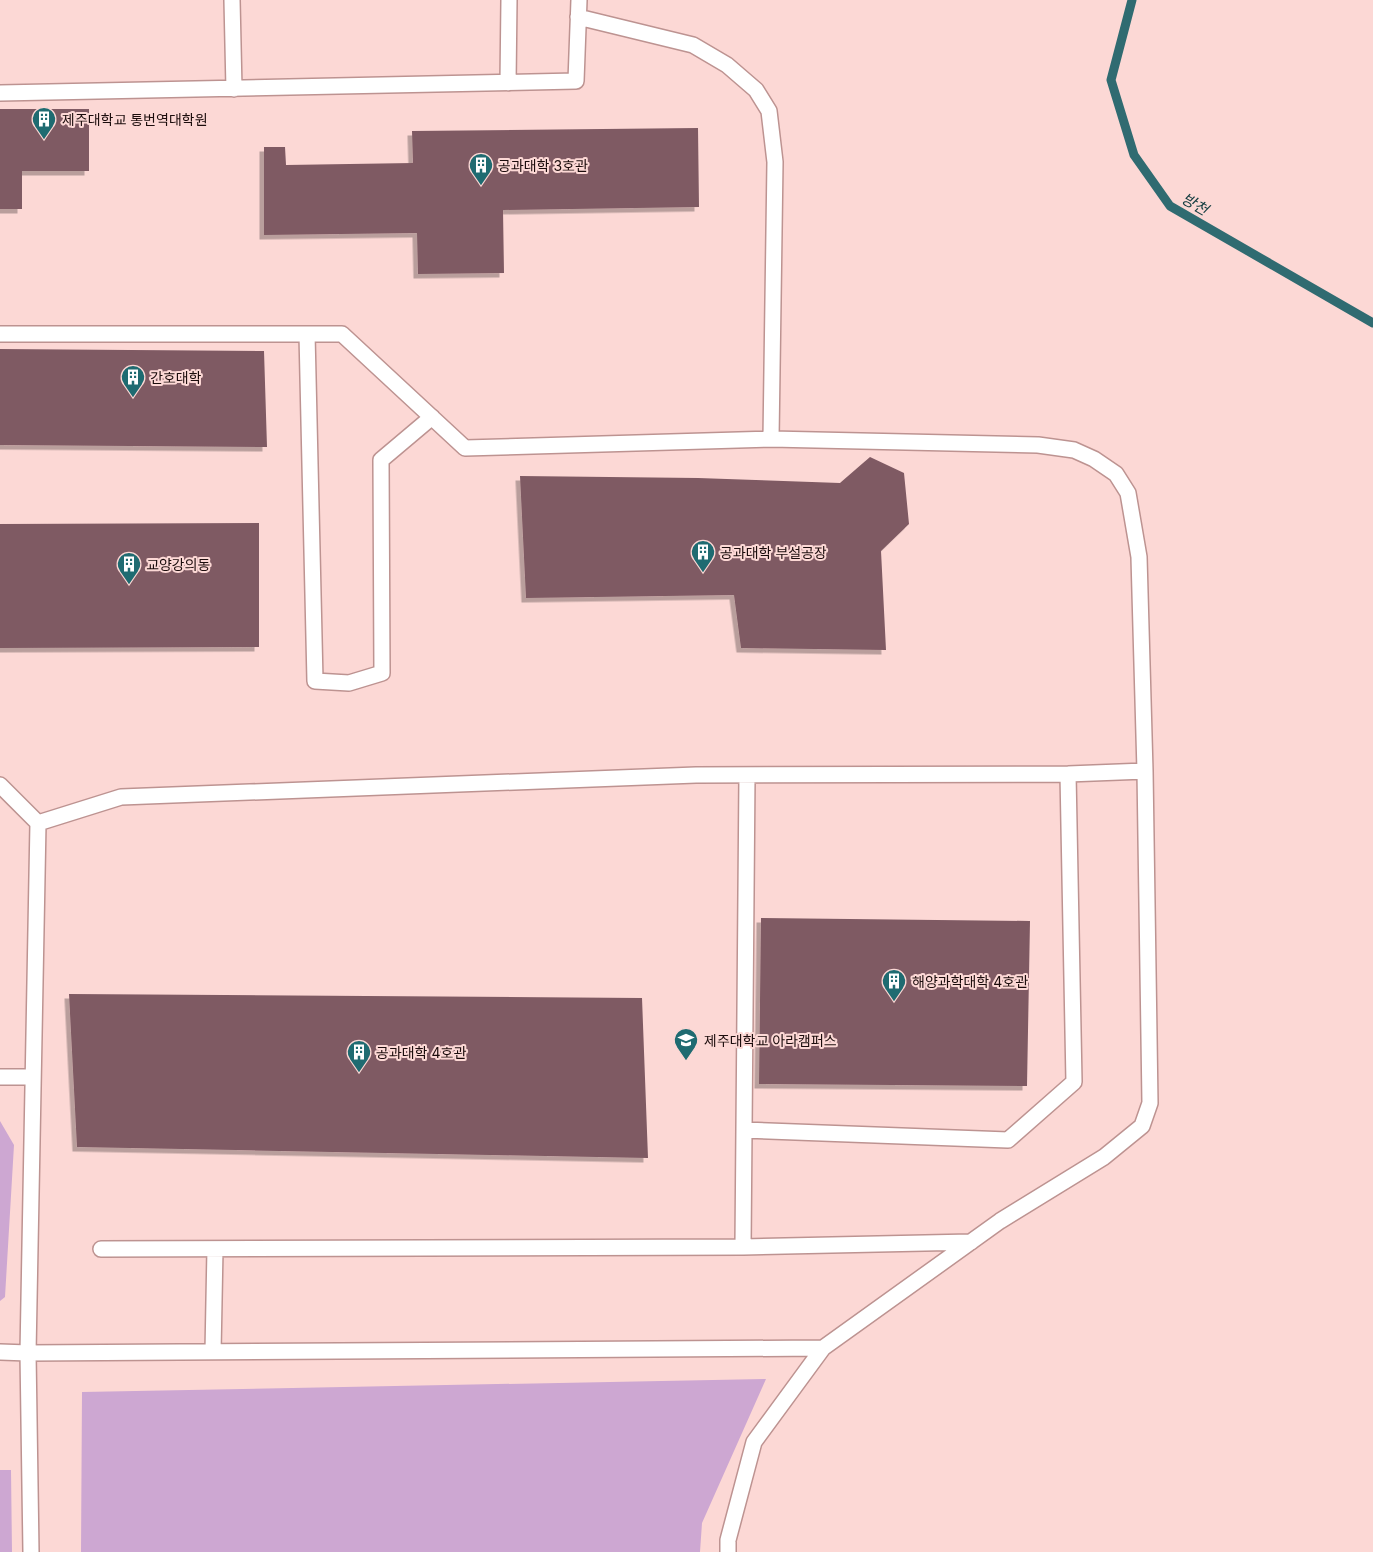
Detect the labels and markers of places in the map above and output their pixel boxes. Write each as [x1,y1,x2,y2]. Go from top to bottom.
building icon: 제주대학교 통번역대학원 [31,106,57,140]
place label: 제주대학교 통번역대학원 [62,111,208,128]
building icon: 공과대학 3호관 [468,152,494,186]
place label: 공과대학 3호관 [498,157,588,174]
building icon: 간호대학 [120,364,146,398]
place label: 간호대학 [150,369,202,386]
building icon: 공과대학 부설공장 [690,539,716,573]
place label: 공과대학 부설공장 [720,544,827,561]
building icon: 교양강의동 [116,551,142,585]
place label: 교양강의동 [146,556,211,573]
building icon: 해양과학대학 4호관 [881,968,907,1002]
place label: 해양과학대학 4호관 [912,973,1028,990]
school or university icon: 제주대학교 아라캠퍼스 [673,1027,699,1061]
place label: 제주대학교 아라캠퍼스 [704,1032,837,1049]
building icon: 공과대학 4호관 [346,1039,372,1073]
place label: 공과대학 4호관 [376,1044,466,1061]

